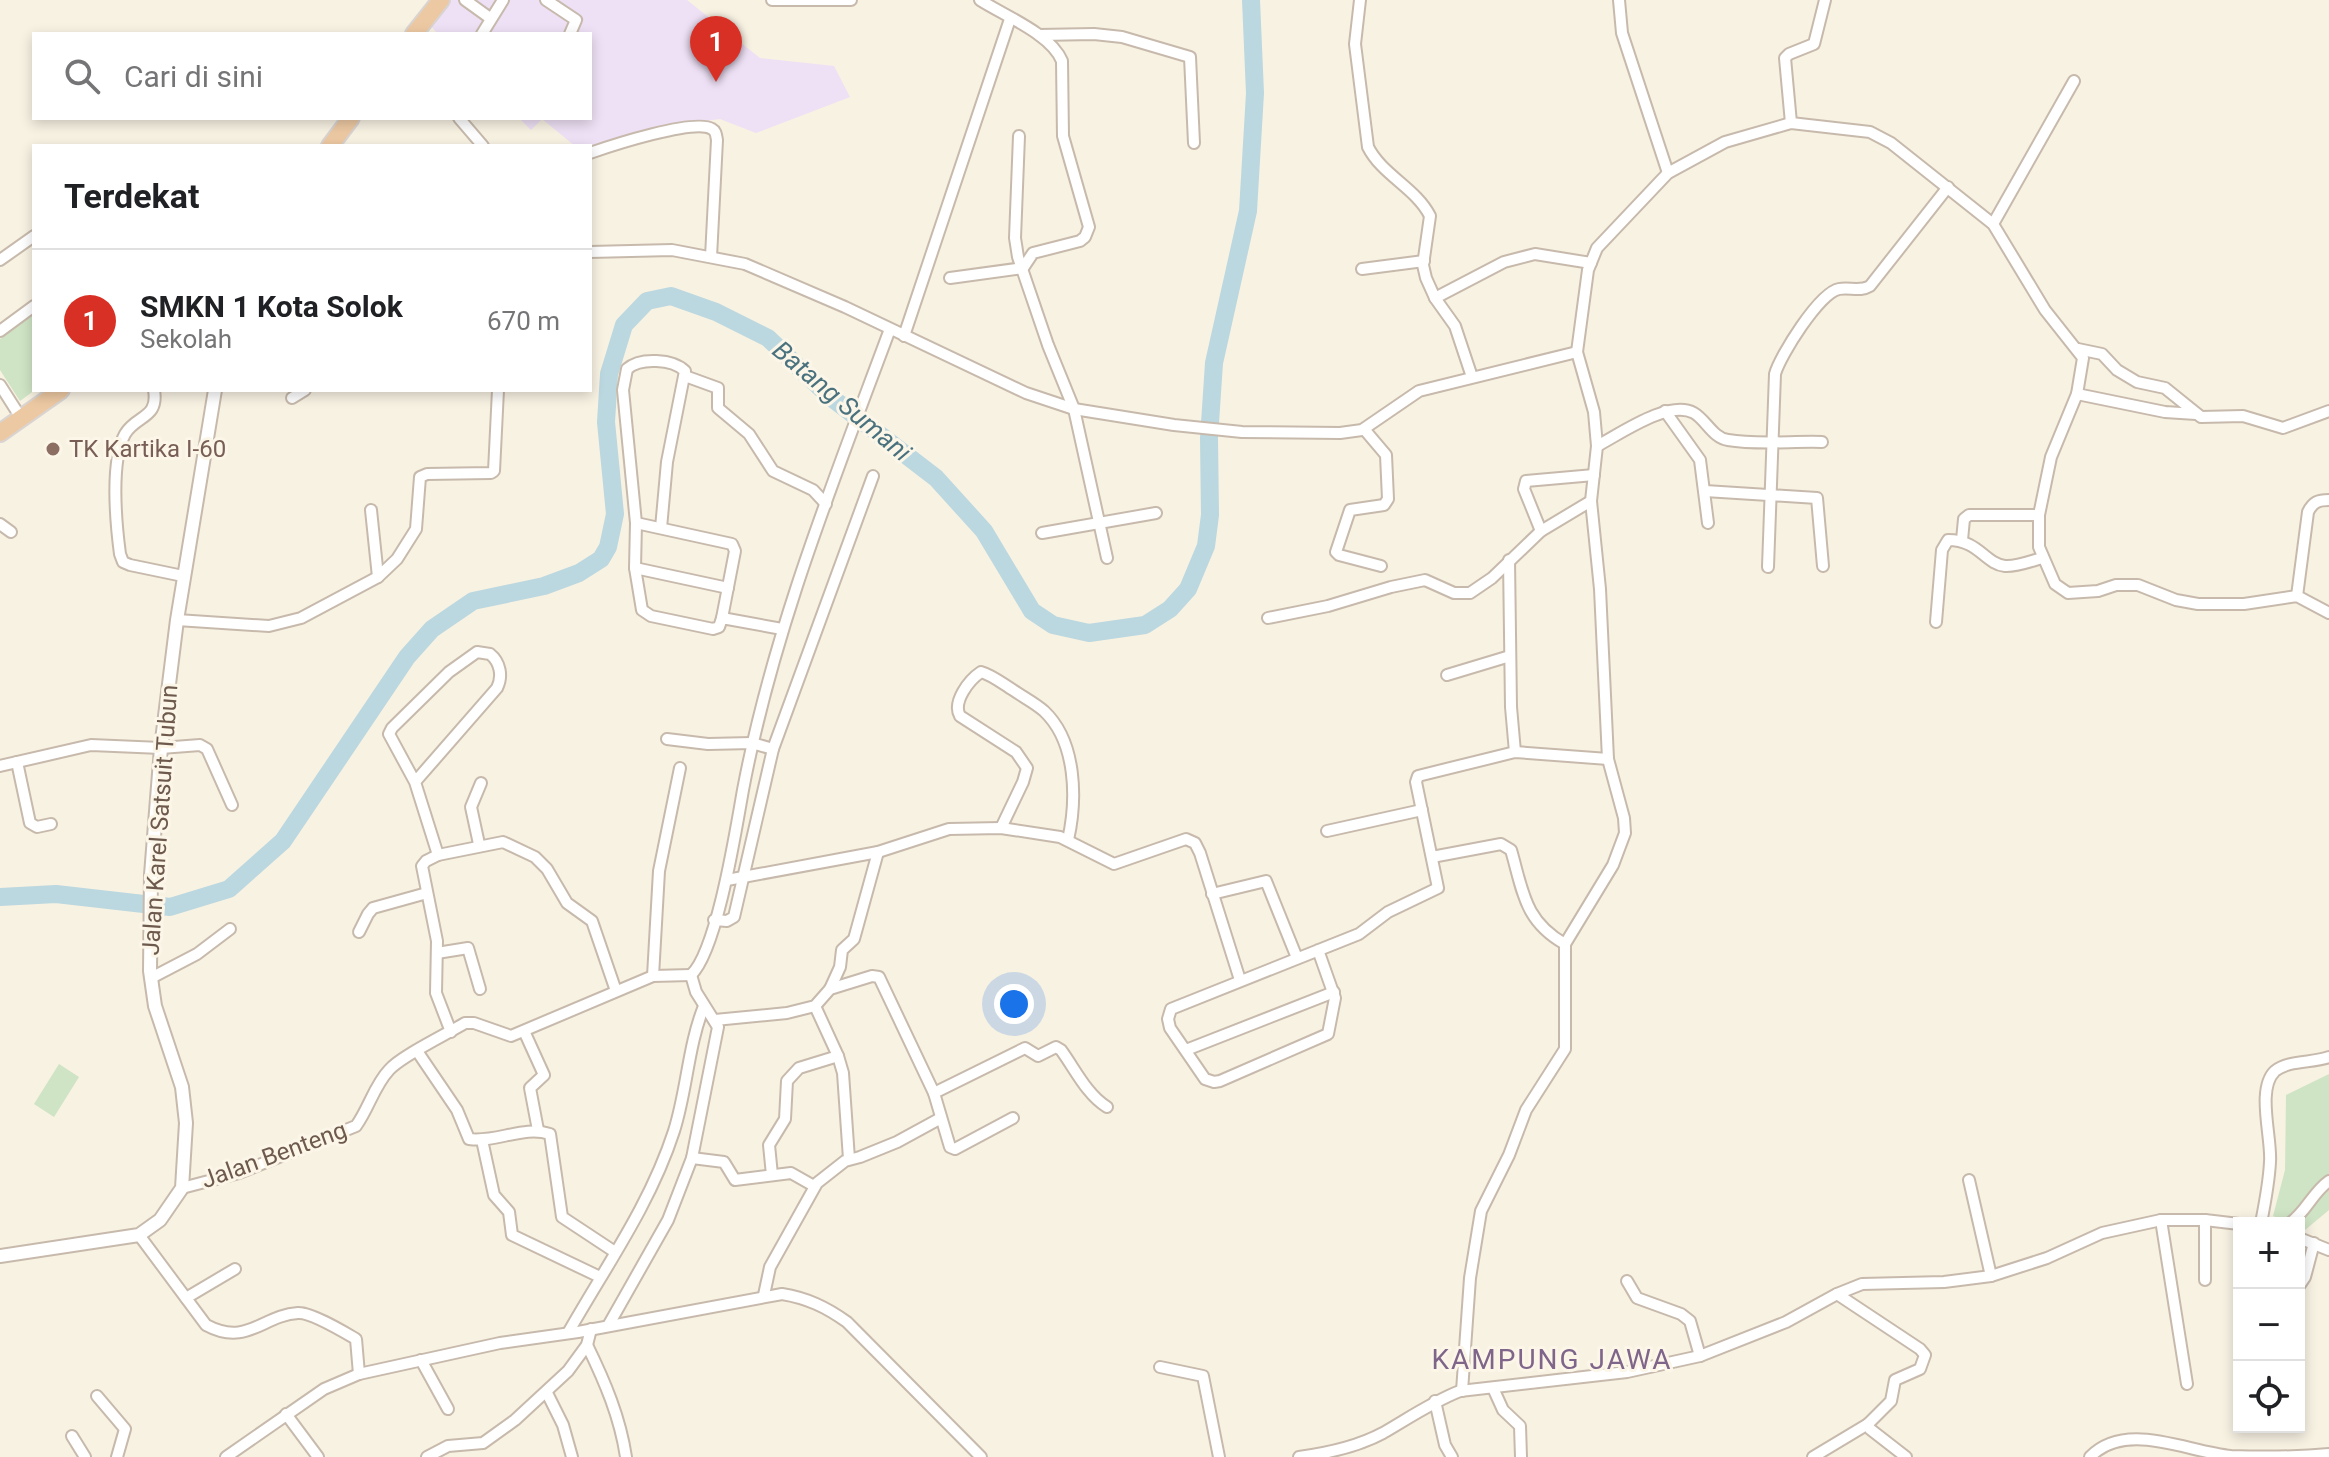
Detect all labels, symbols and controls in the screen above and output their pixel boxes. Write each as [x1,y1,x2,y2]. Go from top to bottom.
pin: 1 [690,16,742,82]
search box [32,32,592,120]
icon: search [60,54,104,98]
text: Cari di sini [124,59,263,94]
text: Terdekat [64,176,199,216]
text: SMKN 1 Kota Solok [140,289,403,324]
text: 1 [83,306,97,336]
text: 670 m [487,306,560,336]
text: Sekolah [140,324,232,354]
water label: Batang Sumani [767,335,918,468]
place label: TK Kartika I-60 [69,435,226,463]
marker: TK Kartika I-60 [44,440,62,458]
street label: Jalan Karel Satsuit Tubun [137,684,183,956]
your location [994,984,1034,1024]
street label: Jalan Benteng [197,1116,351,1194]
map controls [2233,1217,2305,1433]
button: + [2233,1217,2305,1289]
button: − [2233,1289,2305,1361]
district label: KAMPUNG JAWA [1431,1343,1673,1376]
button: locate [2233,1361,2305,1433]

